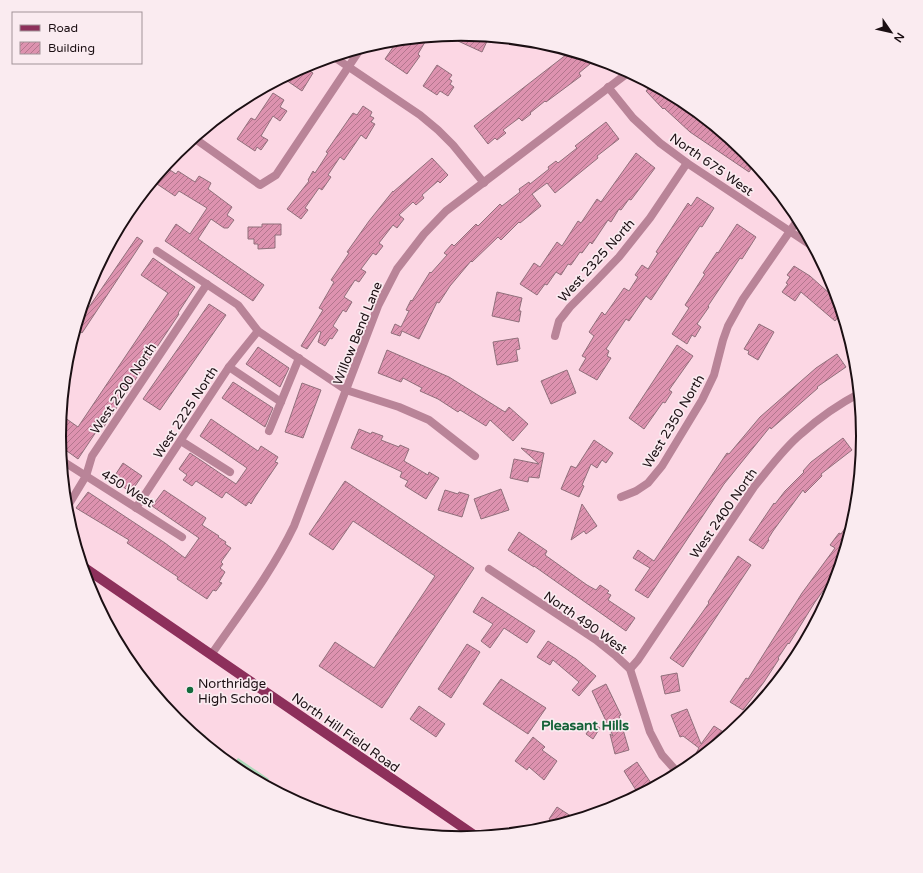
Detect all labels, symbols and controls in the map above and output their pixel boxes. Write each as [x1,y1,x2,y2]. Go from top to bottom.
legend [12,12,142,64]
north arrow [871,12,911,52]
text: Road [48,21,78,35]
text: N [891,30,907,45]
text: Building [48,41,95,55]
street label: North 675 West [667,130,756,200]
street label: West 2325 North [555,216,638,306]
street label: Willow Bend Lane [330,279,386,387]
street label: West 2200 North [87,340,160,437]
street label: West 2225 North [150,364,222,462]
street label: West 2350 North [640,372,708,471]
street label: West 2400 North [687,465,761,562]
street label: 450 West [98,466,157,511]
street label: North 490 West [541,588,630,658]
place label: Northridge High School [198,676,272,707]
marker: Northridge High School [185,685,195,695]
street label: North Hill Field Road [288,690,402,776]
district label: Pleasant Hills [541,717,629,734]

